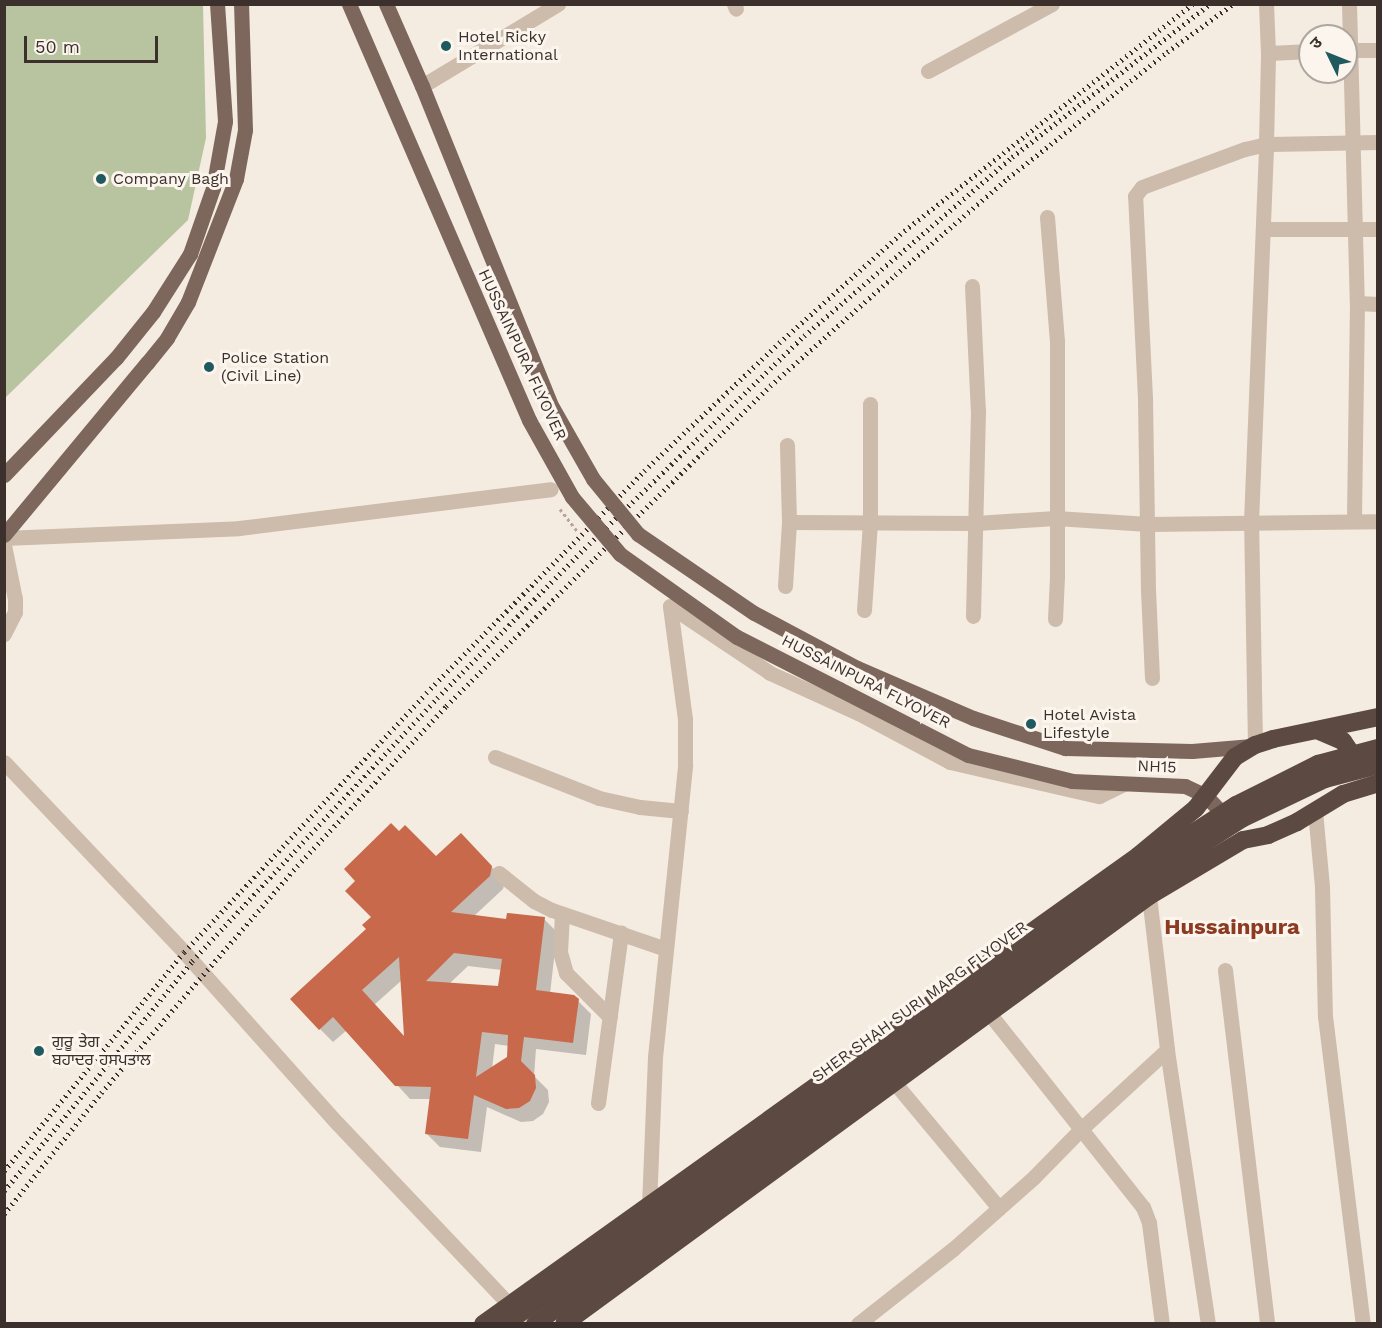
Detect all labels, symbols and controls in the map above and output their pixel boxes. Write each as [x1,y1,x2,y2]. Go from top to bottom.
scale bar [27,24,160,62]
north arrow [1298,24,1358,84]
place label: Hotel Ricky International [458,27,558,65]
text: उ [1306,33,1326,53]
text: 50 m [35,36,80,57]
marker: Hotel Ricky International [439,39,453,53]
place label: Company Bagh [113,169,229,189]
marker: Company Bagh [94,172,108,186]
street label: HUSSAINPURA FLYOVER [474,266,570,444]
place label: Police Station (Civil Line) [221,348,329,386]
marker: Police Station (Civil Line) [202,360,216,374]
street label: HUSSAINPURA FLYOVER [778,631,954,733]
place label: Hotel Avista Lifestyle [1043,705,1137,743]
marker: Hotel Avista Lifestyle [1024,717,1038,731]
street label: NH15 [1137,757,1177,777]
district label: Hussainpura [1164,914,1300,940]
street label: SHER SHAH SURI MARG FLYOVER [809,917,1031,1087]
place label: ਗੁਰੂ ਤੇਗ ਬਹਾਦਰ ਹਸਪਤਾਲ [52,1032,151,1070]
marker: ਗੁਰੂ ਤੇਗ ਬਹਾਦਰ ਹਸਪਤਾਲ [30,1042,48,1060]

